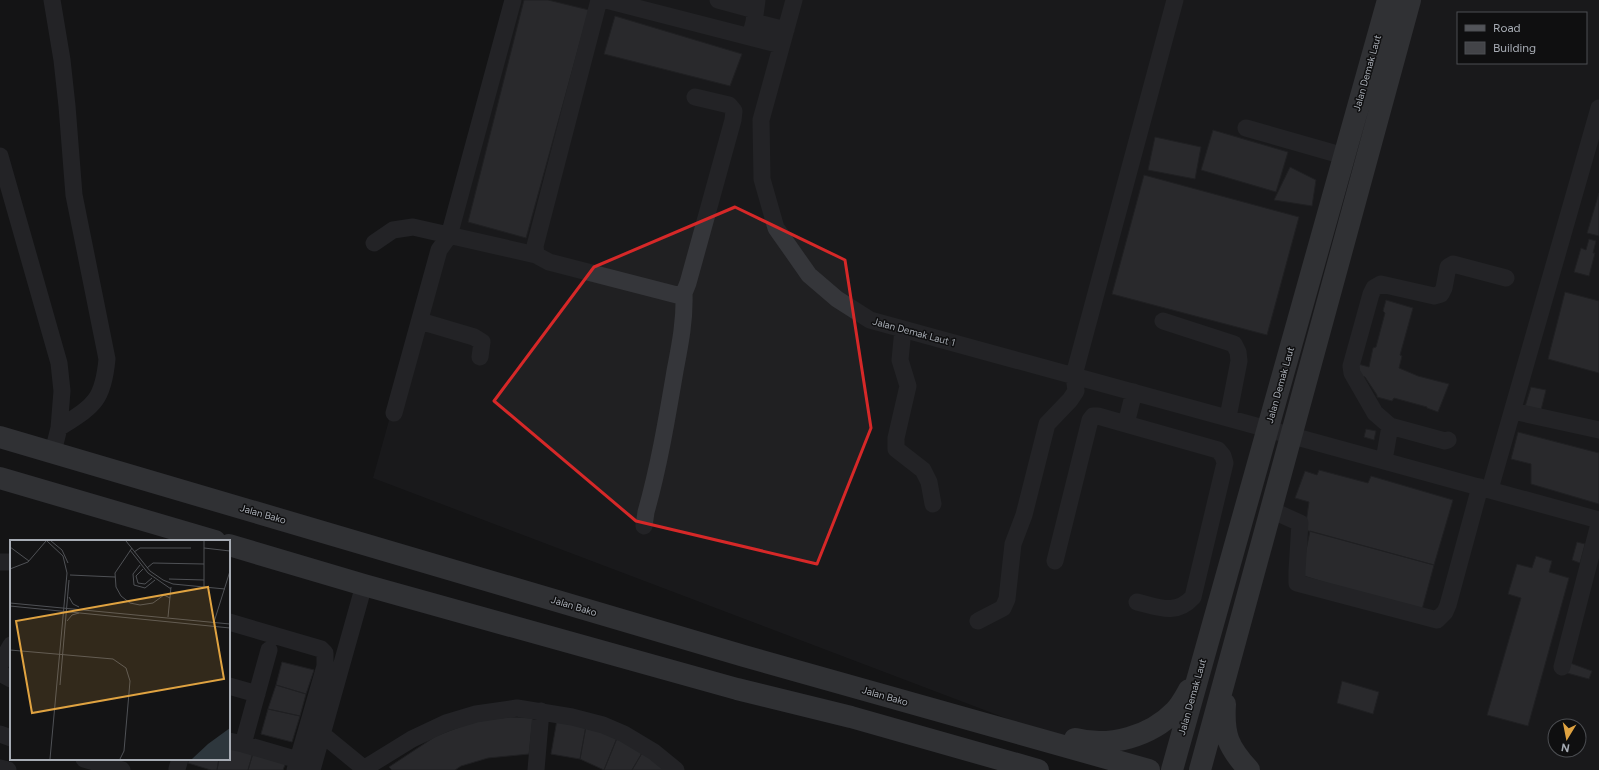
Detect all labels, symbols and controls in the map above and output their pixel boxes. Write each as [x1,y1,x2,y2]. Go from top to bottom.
legend [1457,12,1587,64]
text: Road [1493,21,1521,35]
street label: Jalan Demak Laut [1350,33,1384,113]
text: Building [1493,41,1536,55]
street label: Jalan Demak Laut 1 [871,315,957,349]
street label: Jalan Demak Laut [1263,345,1297,425]
street label: Jalan Bako [238,501,288,527]
inset map [10,540,230,760]
street label: Jalan Bako [549,593,599,619]
street label: Jalan Demak Laut [1175,657,1209,737]
street label: Jalan Bako [860,683,910,709]
north arrow [1547,718,1587,758]
text: N [1560,740,1571,754]

